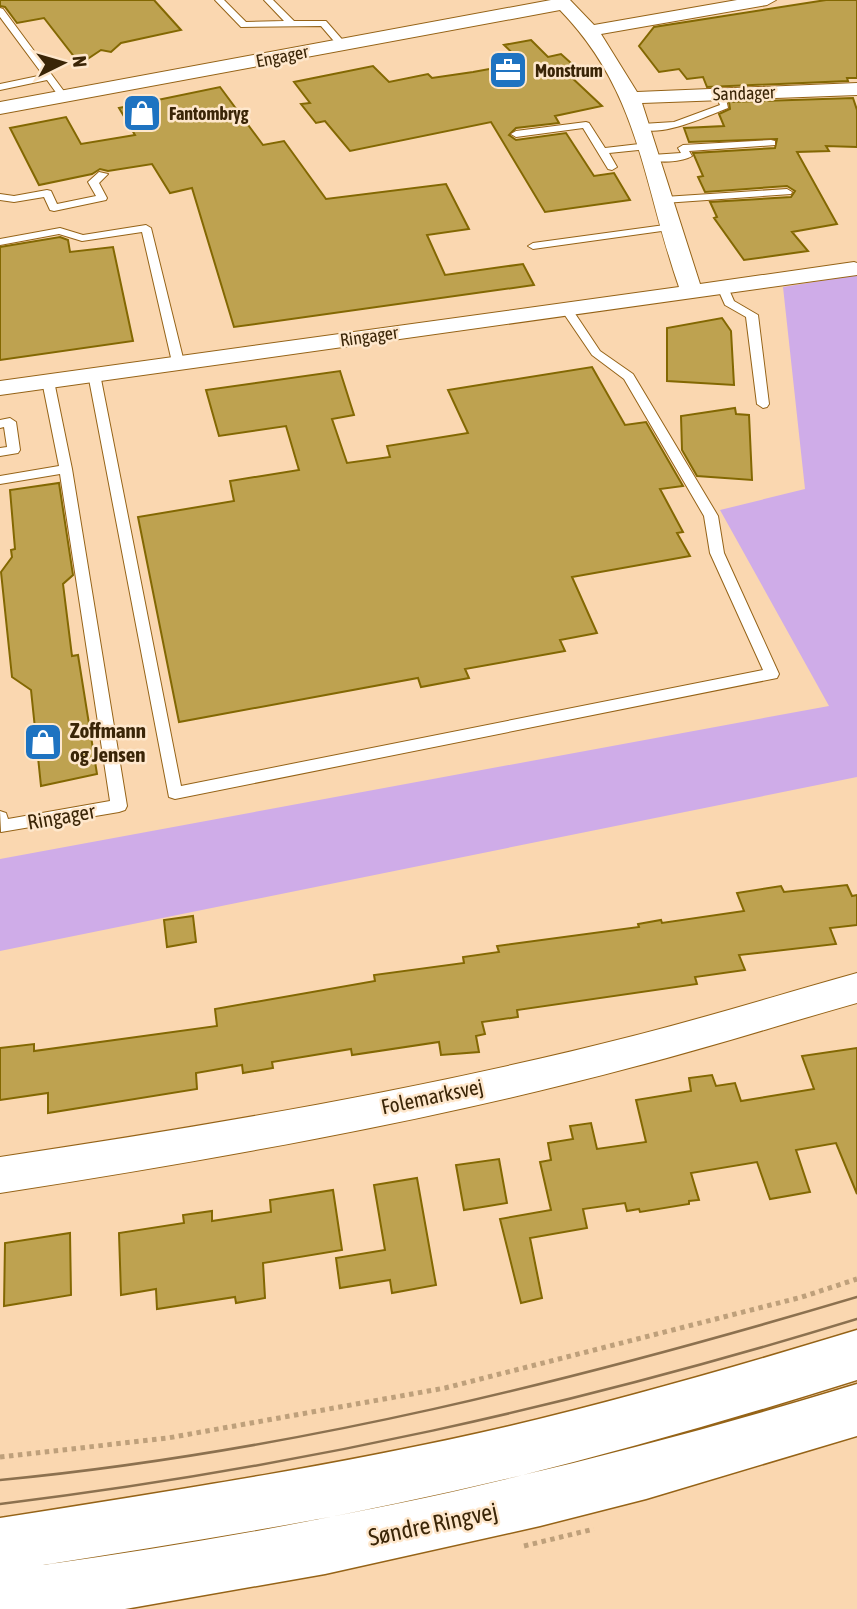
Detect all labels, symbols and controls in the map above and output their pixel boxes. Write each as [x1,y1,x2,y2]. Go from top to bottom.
north arrow [28,28,98,98]
street label: Engager [254,41,311,71]
office icon: Monstrum [487,49,529,91]
text: N [68,55,91,68]
place label: Monstrum [535,60,603,81]
street label: Sandager [712,81,776,105]
shop icon: Fantombryg [121,92,163,134]
place label: Fantombryg [169,103,249,124]
street label: Ringager [339,321,400,350]
place label: Zoffmann og Jensen [70,718,146,766]
shop icon: Zoffmann og Jensen [22,721,64,763]
street label: Ringager [25,798,97,834]
street label: Folemarksvej [379,1074,485,1118]
street label: Søndre Ringvej [366,1497,500,1551]

